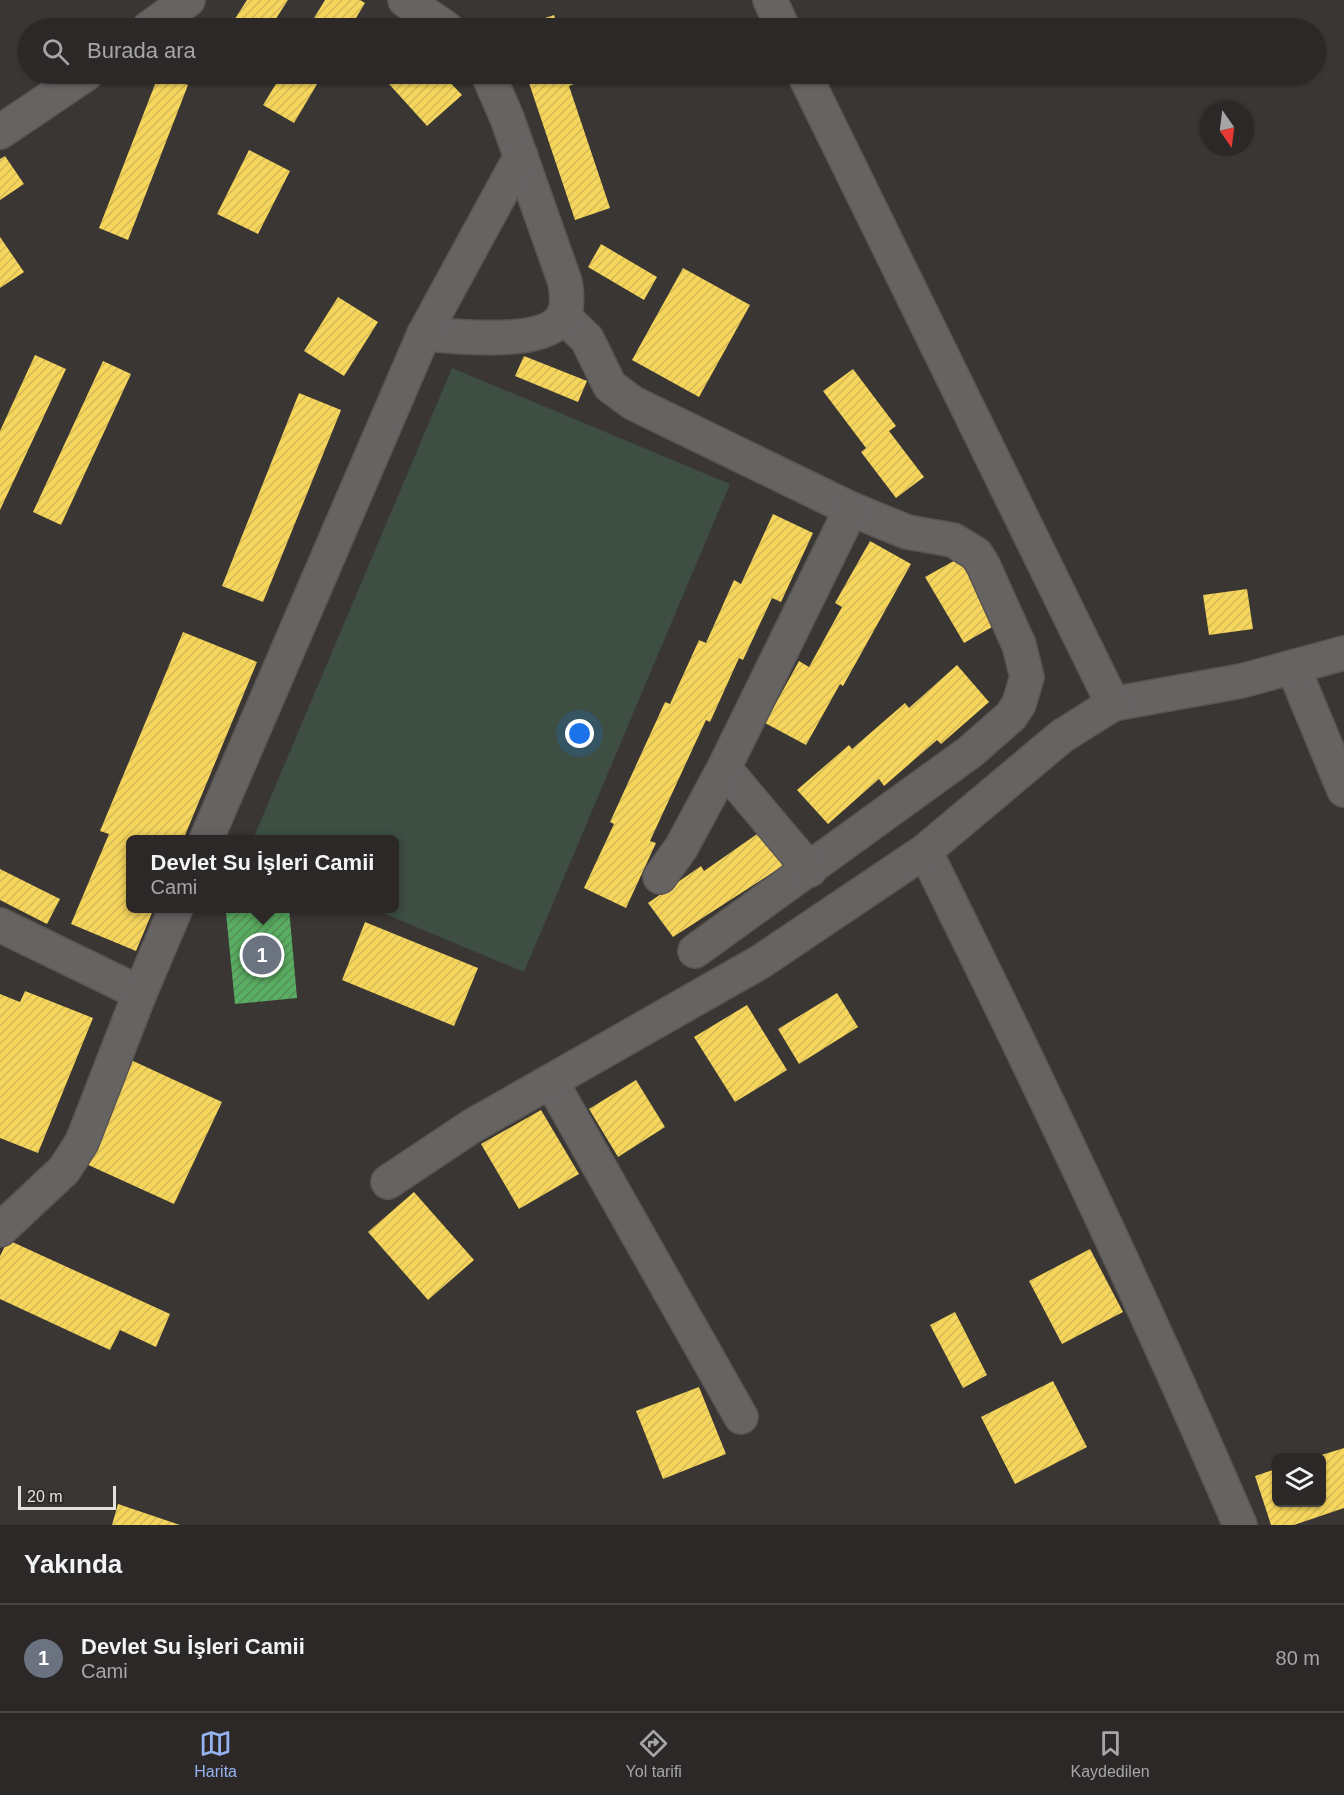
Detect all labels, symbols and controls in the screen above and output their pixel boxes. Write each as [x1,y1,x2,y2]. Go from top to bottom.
search box [18,18,1326,84]
icon: search [39,35,72,68]
text: Burada ara [87,38,196,63]
north arrow [1200,102,1254,156]
your location [565,719,594,748]
popup [126,835,399,913]
text: Devlet Su İşleri Camii [151,850,374,875]
text: Cami [151,876,197,898]
pin: 1 [242,932,282,978]
map controls [1272,1453,1326,1507]
button: layers [1272,1453,1326,1507]
scale bar [18,1483,116,1510]
text: 20 m [27,1488,63,1505]
text: Yakında [24,1549,122,1579]
text: Devlet Su İşleri Camii [81,1634,305,1659]
text: 1 [38,1647,49,1669]
text: 80 m [1276,1647,1320,1669]
text: Cami [81,1660,128,1682]
tab: Harita [194,1727,237,1781]
tab: Yol tarifi [626,1727,682,1781]
tab: Kaydedilen [1071,1727,1150,1781]

